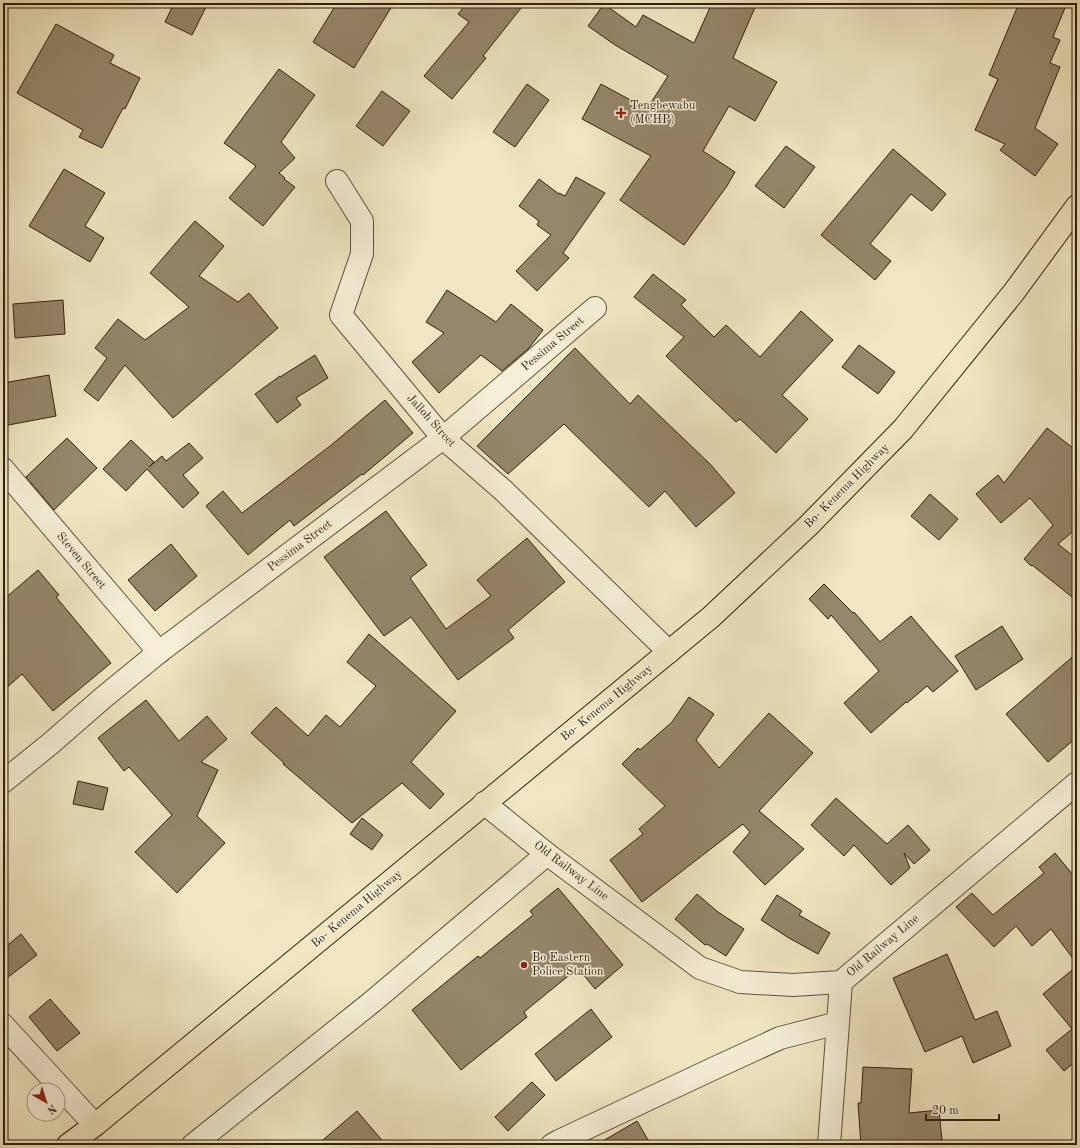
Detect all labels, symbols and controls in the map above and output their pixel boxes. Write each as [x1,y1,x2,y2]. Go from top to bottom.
place label: Tengbewabu (MCHP) [630,100,696,126]
marker: Tengbewabu (MCHP) [615,107,627,119]
street label: Pessima Street [520,315,586,373]
street label: Jalloh Street [404,392,458,450]
street label: Bo- Kenema Highway [802,441,892,531]
street label: Pessima Street [266,518,334,574]
street label: Steven Street [54,530,108,592]
street label: Bo- Kenema Highway [559,662,656,744]
street label: Old Railway Line [531,839,611,903]
street label: Bo- Kenema Highway [309,867,405,950]
street label: Old Railway Line [845,912,922,980]
place label: Bo Eastern Police Station [532,952,604,978]
marker: Bo Eastern Police Station [519,960,529,970]
north arrow [26,1082,66,1122]
scale bar [926,1096,999,1122]
text: N [44,1102,58,1116]
text: 20 m [932,1105,959,1117]

